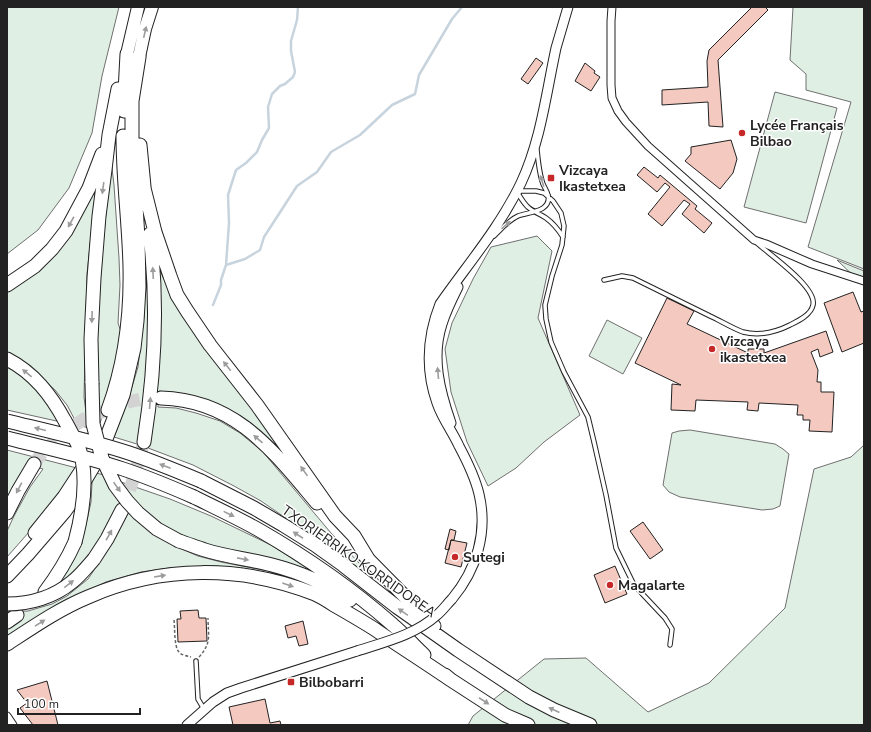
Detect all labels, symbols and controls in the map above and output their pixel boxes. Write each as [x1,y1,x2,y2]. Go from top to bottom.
one-way arrow [142,26,148,38]
place label: Lycée Français Bilbao [750,116,844,151]
marker: Lycée Français Bilbao [737,128,747,138]
place label: Vizcaya Ikastetxea [558,161,626,196]
marker: Vizcaya Ikastetxea [546,173,556,183]
one-way arrow [539,174,545,186]
one-way arrow [100,182,106,194]
one-way arrow [67,216,74,228]
one-way arrow [502,221,511,230]
one-way arrow [150,267,157,279]
one-way arrow [89,311,96,323]
place label: Vizcaya ikastetxea [719,332,787,367]
marker: Vizcaya ikastetxea [707,344,717,354]
one-way arrow [222,361,231,372]
one-way arrow [435,367,441,379]
one-way arrow [21,368,32,377]
one-way arrow [146,397,153,409]
one-way arrow [34,426,46,432]
one-way arrow [253,434,264,443]
one-way arrow [158,463,170,469]
one-way arrow [300,466,308,476]
one-way arrow [16,482,23,494]
one-way arrow [113,482,121,493]
street label: TXORIERRIKO KORRIDOREA [278,501,440,622]
one-way arrow [223,511,235,517]
one-way arrow [105,529,112,541]
one-way arrow [293,531,303,539]
place label: Sutegi [463,548,505,567]
marker: Sutegi [450,552,460,562]
one-way arrow [237,556,249,562]
one-way arrow [154,573,166,579]
place label: Magalarte [618,576,685,595]
one-way arrow [64,580,75,588]
marker: Magalarte [605,580,615,590]
one-way arrow [283,582,295,588]
one-way arrow [398,608,408,616]
one-way arrow [35,619,45,627]
place label: Bilbobarri [299,673,364,692]
marker: Bilbobarri [286,677,296,687]
scale bar [18,690,140,716]
text: 100 m [24,696,59,712]
one-way arrow [478,698,490,705]
one-way arrow [548,707,559,713]

